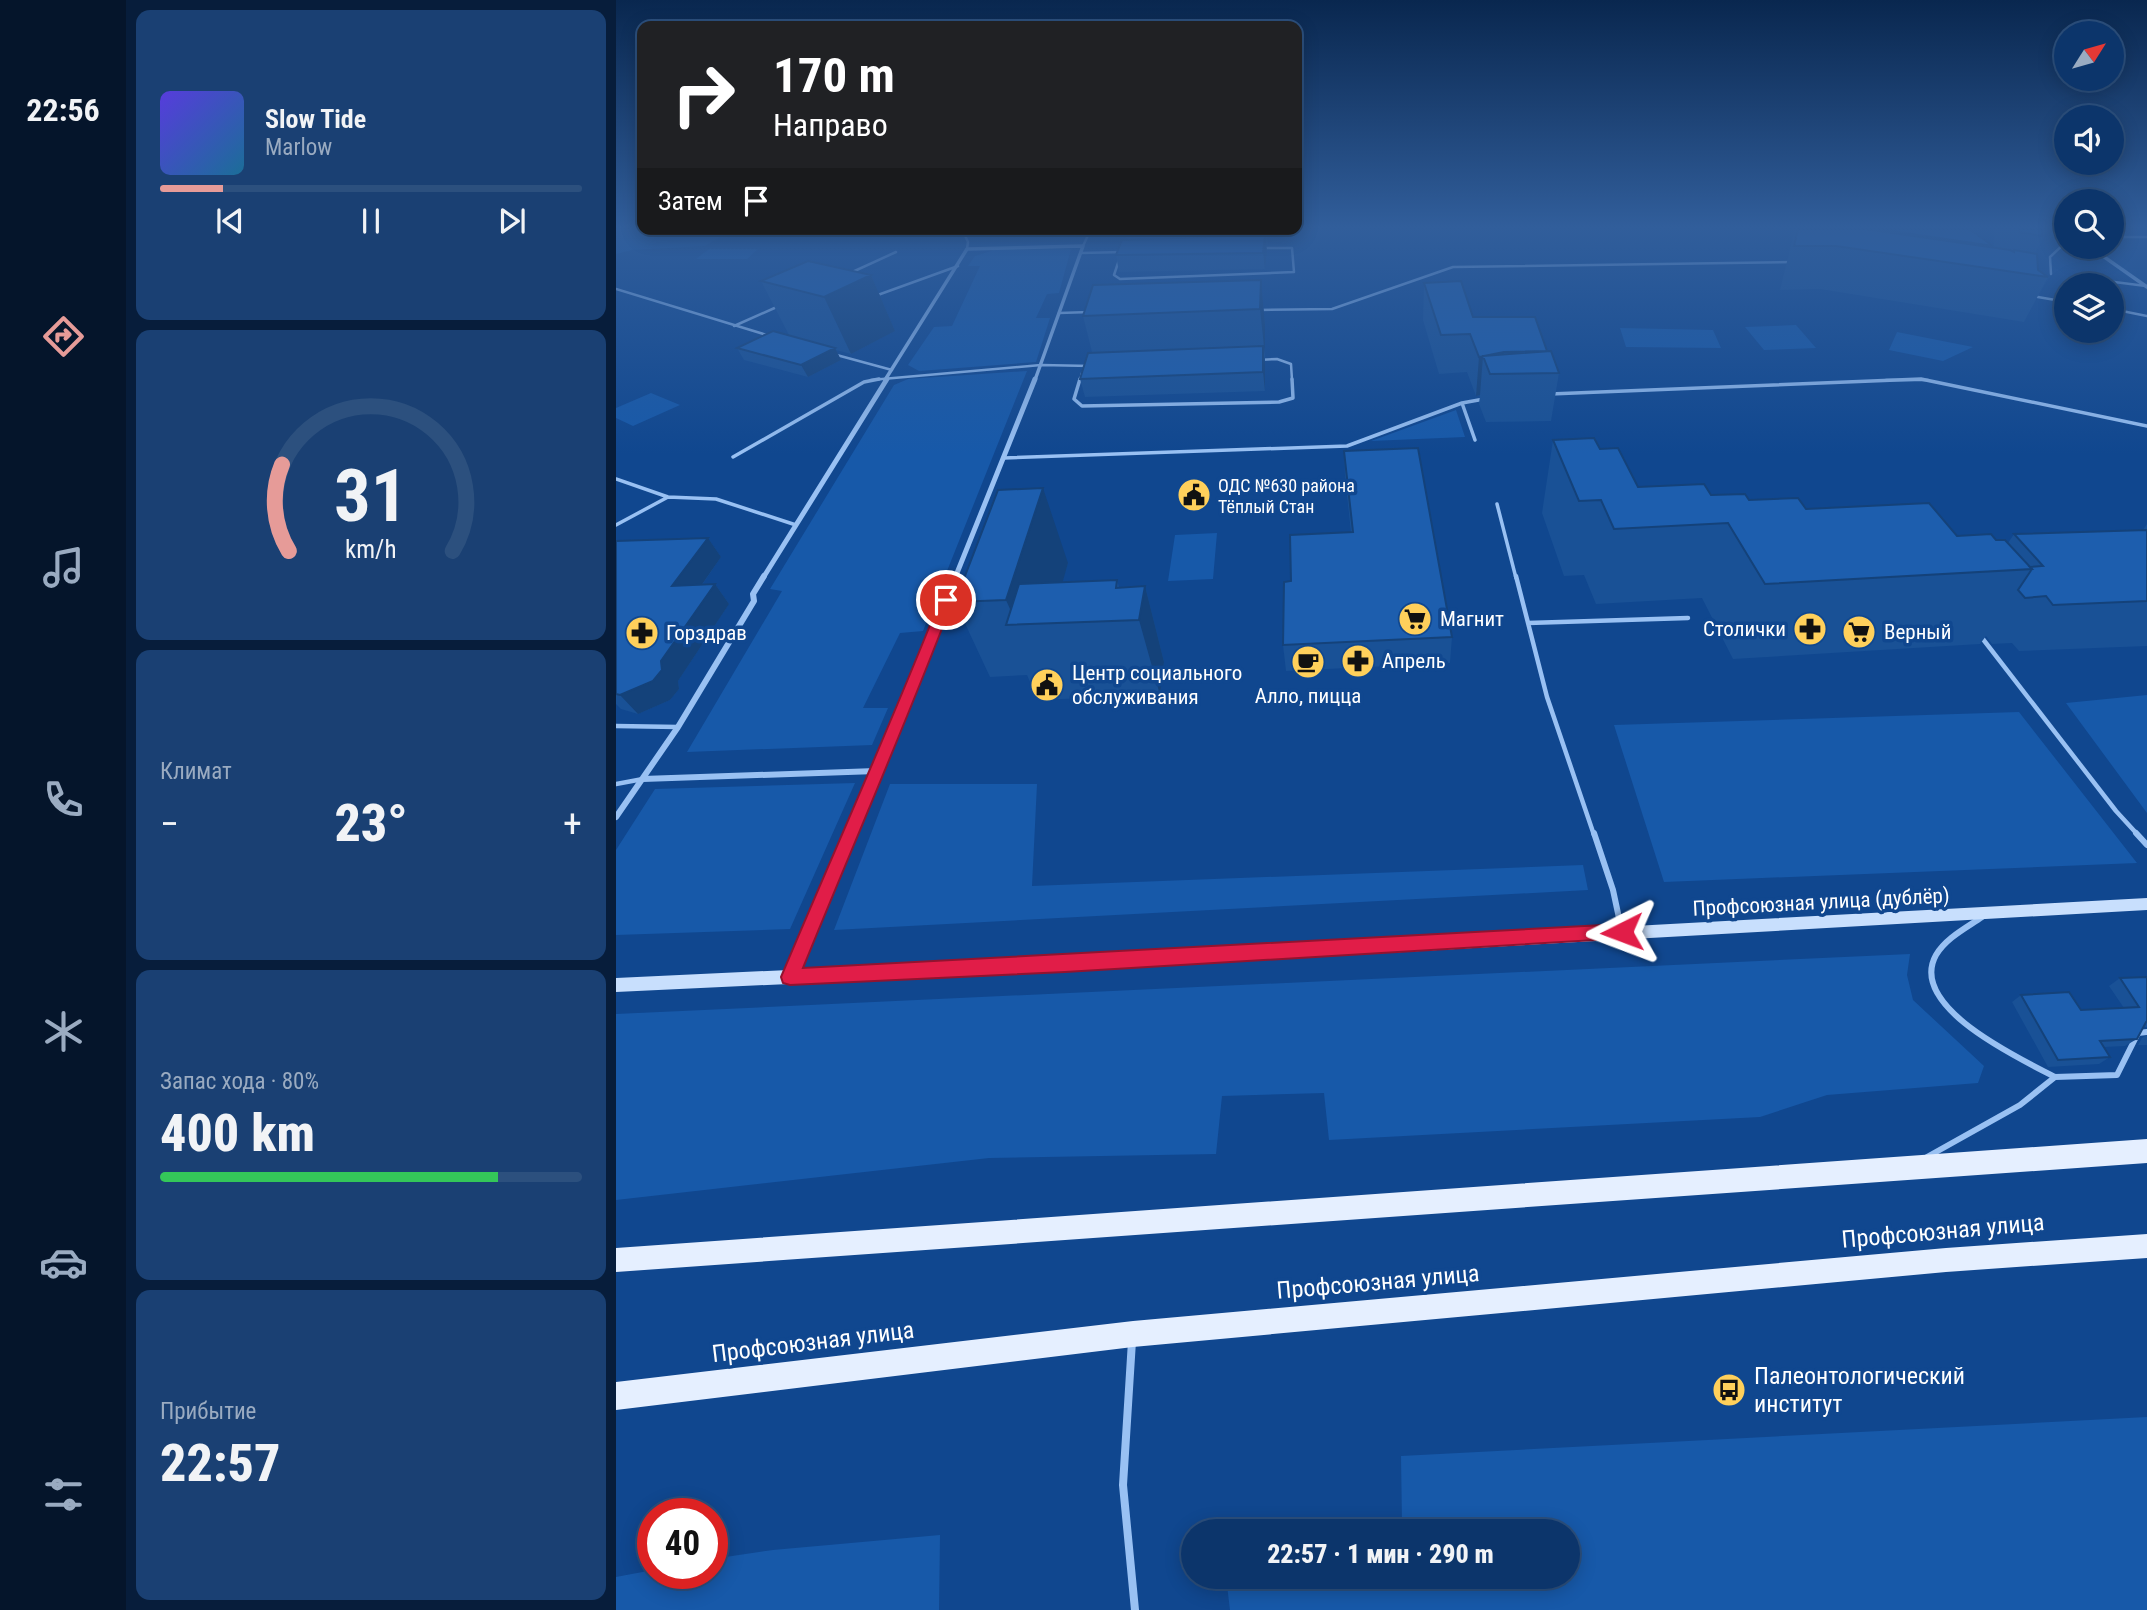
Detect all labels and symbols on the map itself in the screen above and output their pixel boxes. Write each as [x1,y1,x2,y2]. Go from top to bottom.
north arrow [2054,21,2124,91]
place label: ОДС №630 района Тёплый Стан [1218,475,1355,517]
public building icon: ОДС №630 района Тёплый Стан [1175,476,1213,514]
pin [916,570,976,630]
supermarket icon: Магнит [1396,600,1434,638]
place label: Магнит [1440,607,1504,631]
pharmacy icon: Столички [1791,610,1829,648]
supermarket icon: Верный [1840,613,1878,651]
pharmacy icon: Горздрав [623,614,661,652]
place label: Столички [1703,617,1786,641]
place label: Верный [1884,620,1951,644]
place label: Горздрав [666,621,747,645]
pharmacy icon: Апрель [1339,642,1377,680]
cafe icon: Алло, пицца [1289,643,1327,681]
place label: Апрель [1382,649,1446,673]
place label: Центр социального обслуживания [1072,661,1242,709]
public building icon: Центр социального обслуживания [1028,666,1066,704]
place label: Алло, пицца [1255,684,1361,708]
street label: Профсоюзная улица (дублёр) [1692,883,1950,921]
position arrow [1585,895,1659,969]
street label: Профсоюзная улица [1840,1208,2046,1254]
street label: Профсоюзная улица [1275,1259,1481,1305]
street label: Профсоюзная улица [710,1316,916,1368]
place label: Палеонтологический институт [1754,1362,1965,1418]
bus stop icon: Палеонтологический институт [1710,1371,1748,1409]
speed limit sign: 40 [637,1498,728,1589]

